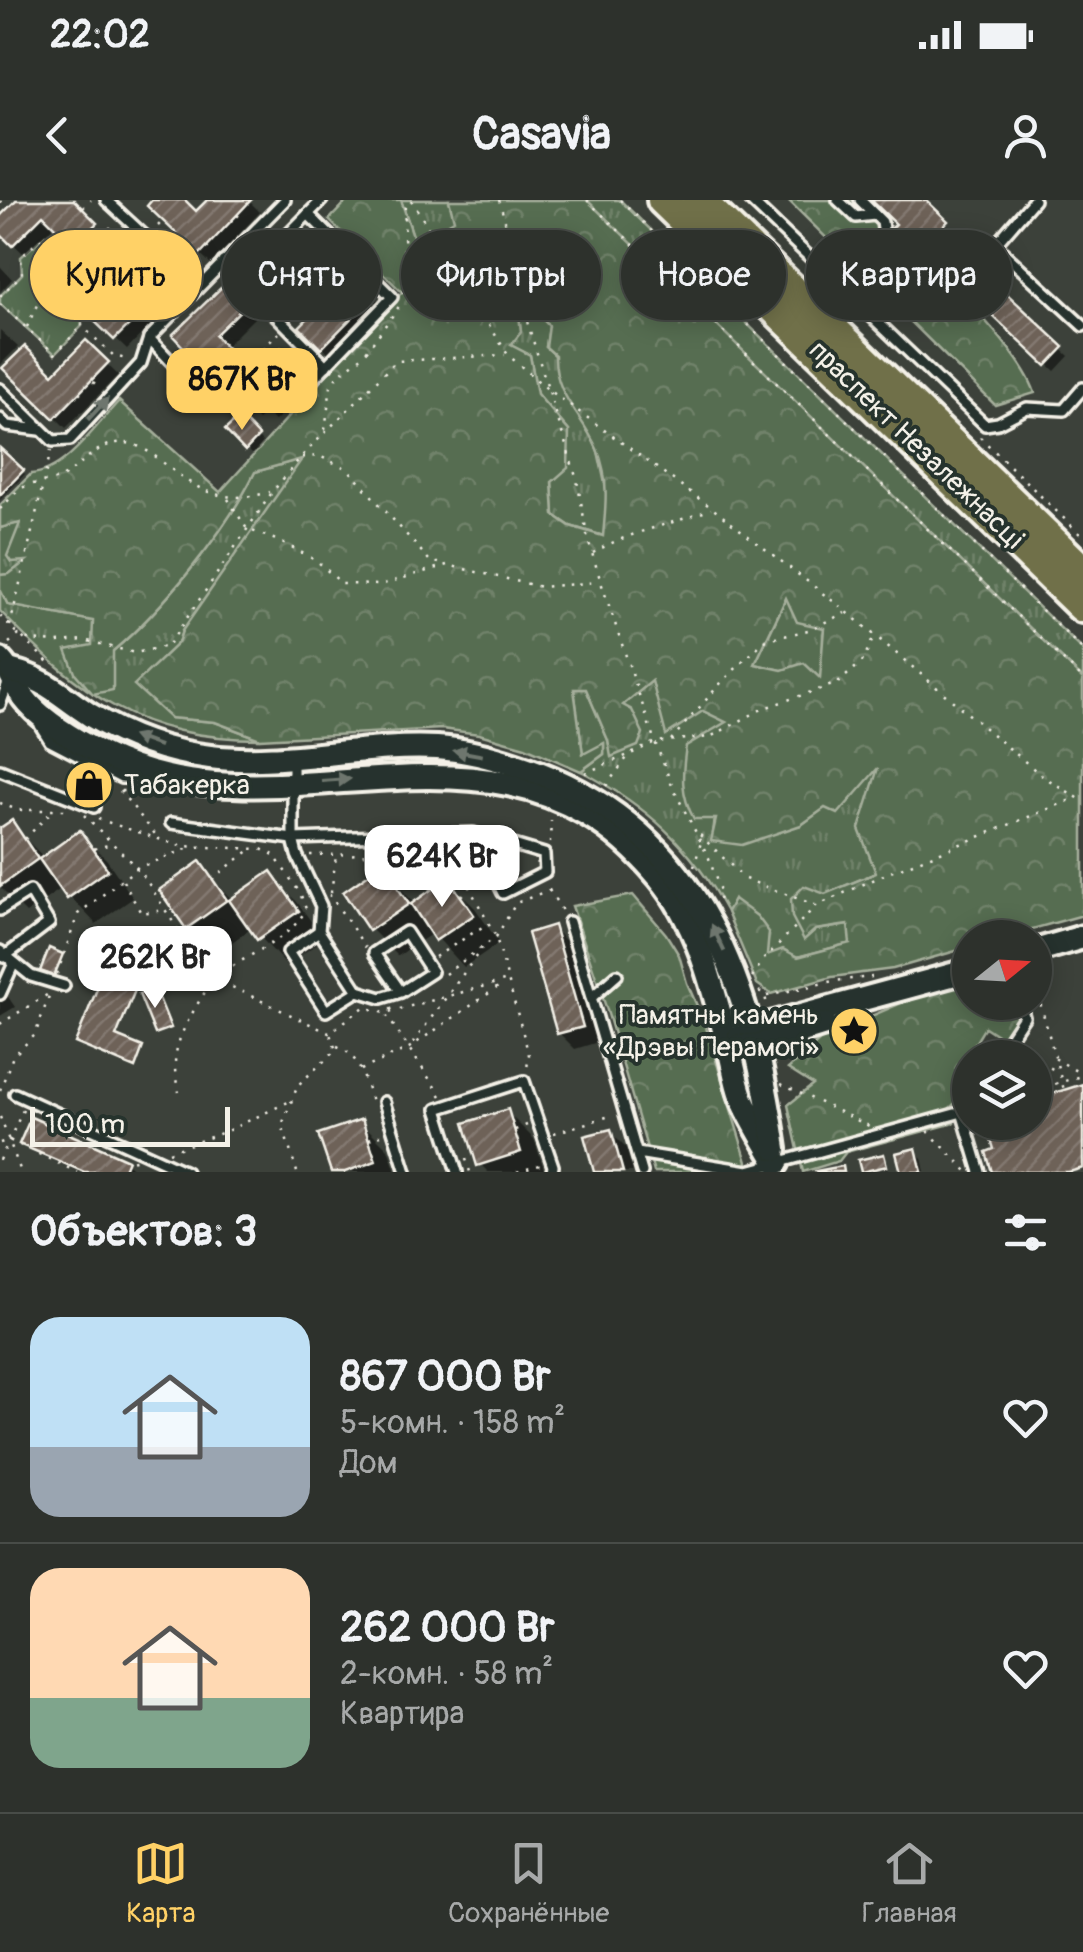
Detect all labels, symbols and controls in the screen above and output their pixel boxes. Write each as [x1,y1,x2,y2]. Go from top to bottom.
text: 22:02 [50,11,150,59]
text: Casavia [472,107,611,163]
icon: back [30,108,85,163]
icon: person [998,108,1053,163]
chip: Купить [30,230,202,320]
chip: Снять [222,230,381,320]
chip: Фильтры [401,230,601,320]
chip: Новое [621,230,786,320]
chip: Квартира [806,230,1012,320]
street label: праспект Незалежнасці [801,333,1031,557]
pin: 867K Br [150,348,334,433]
text: 867K Br [188,360,296,400]
one-way arrow [86,398,109,422]
one-way arrow [130,733,160,748]
one-way arrow [452,745,483,760]
shop icon: Табакерка [63,759,115,811]
place label: Табакерка [124,768,250,803]
one-way arrow [321,772,352,788]
pin: 624K Br [350,825,534,910]
text: 624K Br [387,837,497,877]
north arrow [952,920,1052,1020]
map controls [952,920,1052,1140]
one-way arrow [710,923,727,952]
pin: 262K Br [63,926,247,1011]
text: 262K Br [100,938,210,978]
place label: Памятны камень «Дрэвы Перамогі» [603,998,819,1065]
place icon: Памятны камень «Дрэвы Перамогі» [828,1005,880,1057]
button: layers [952,1040,1052,1140]
scale bar [30,1102,230,1146]
text: 100 m [45,1107,125,1142]
icon: filters [998,1205,1053,1260]
text: Объектов: 3 [30,1206,257,1258]
text: 867 000 Br [340,1351,550,1403]
icon: home [110,1357,230,1477]
icon: heart [998,1390,1053,1445]
text: 5-комн. · 158 m² [340,1403,565,1443]
text: Дом [340,1443,397,1483]
text: 262 000 Br [340,1602,554,1654]
icon: home [110,1608,230,1728]
icon: heart [998,1641,1053,1696]
text: 2-комн. · 58 m² [340,1654,553,1694]
text: Квартира [340,1694,464,1734]
tab: Карта [126,1836,196,1931]
tab: Сохранённые [448,1836,609,1931]
tab: Главная [862,1836,957,1931]

